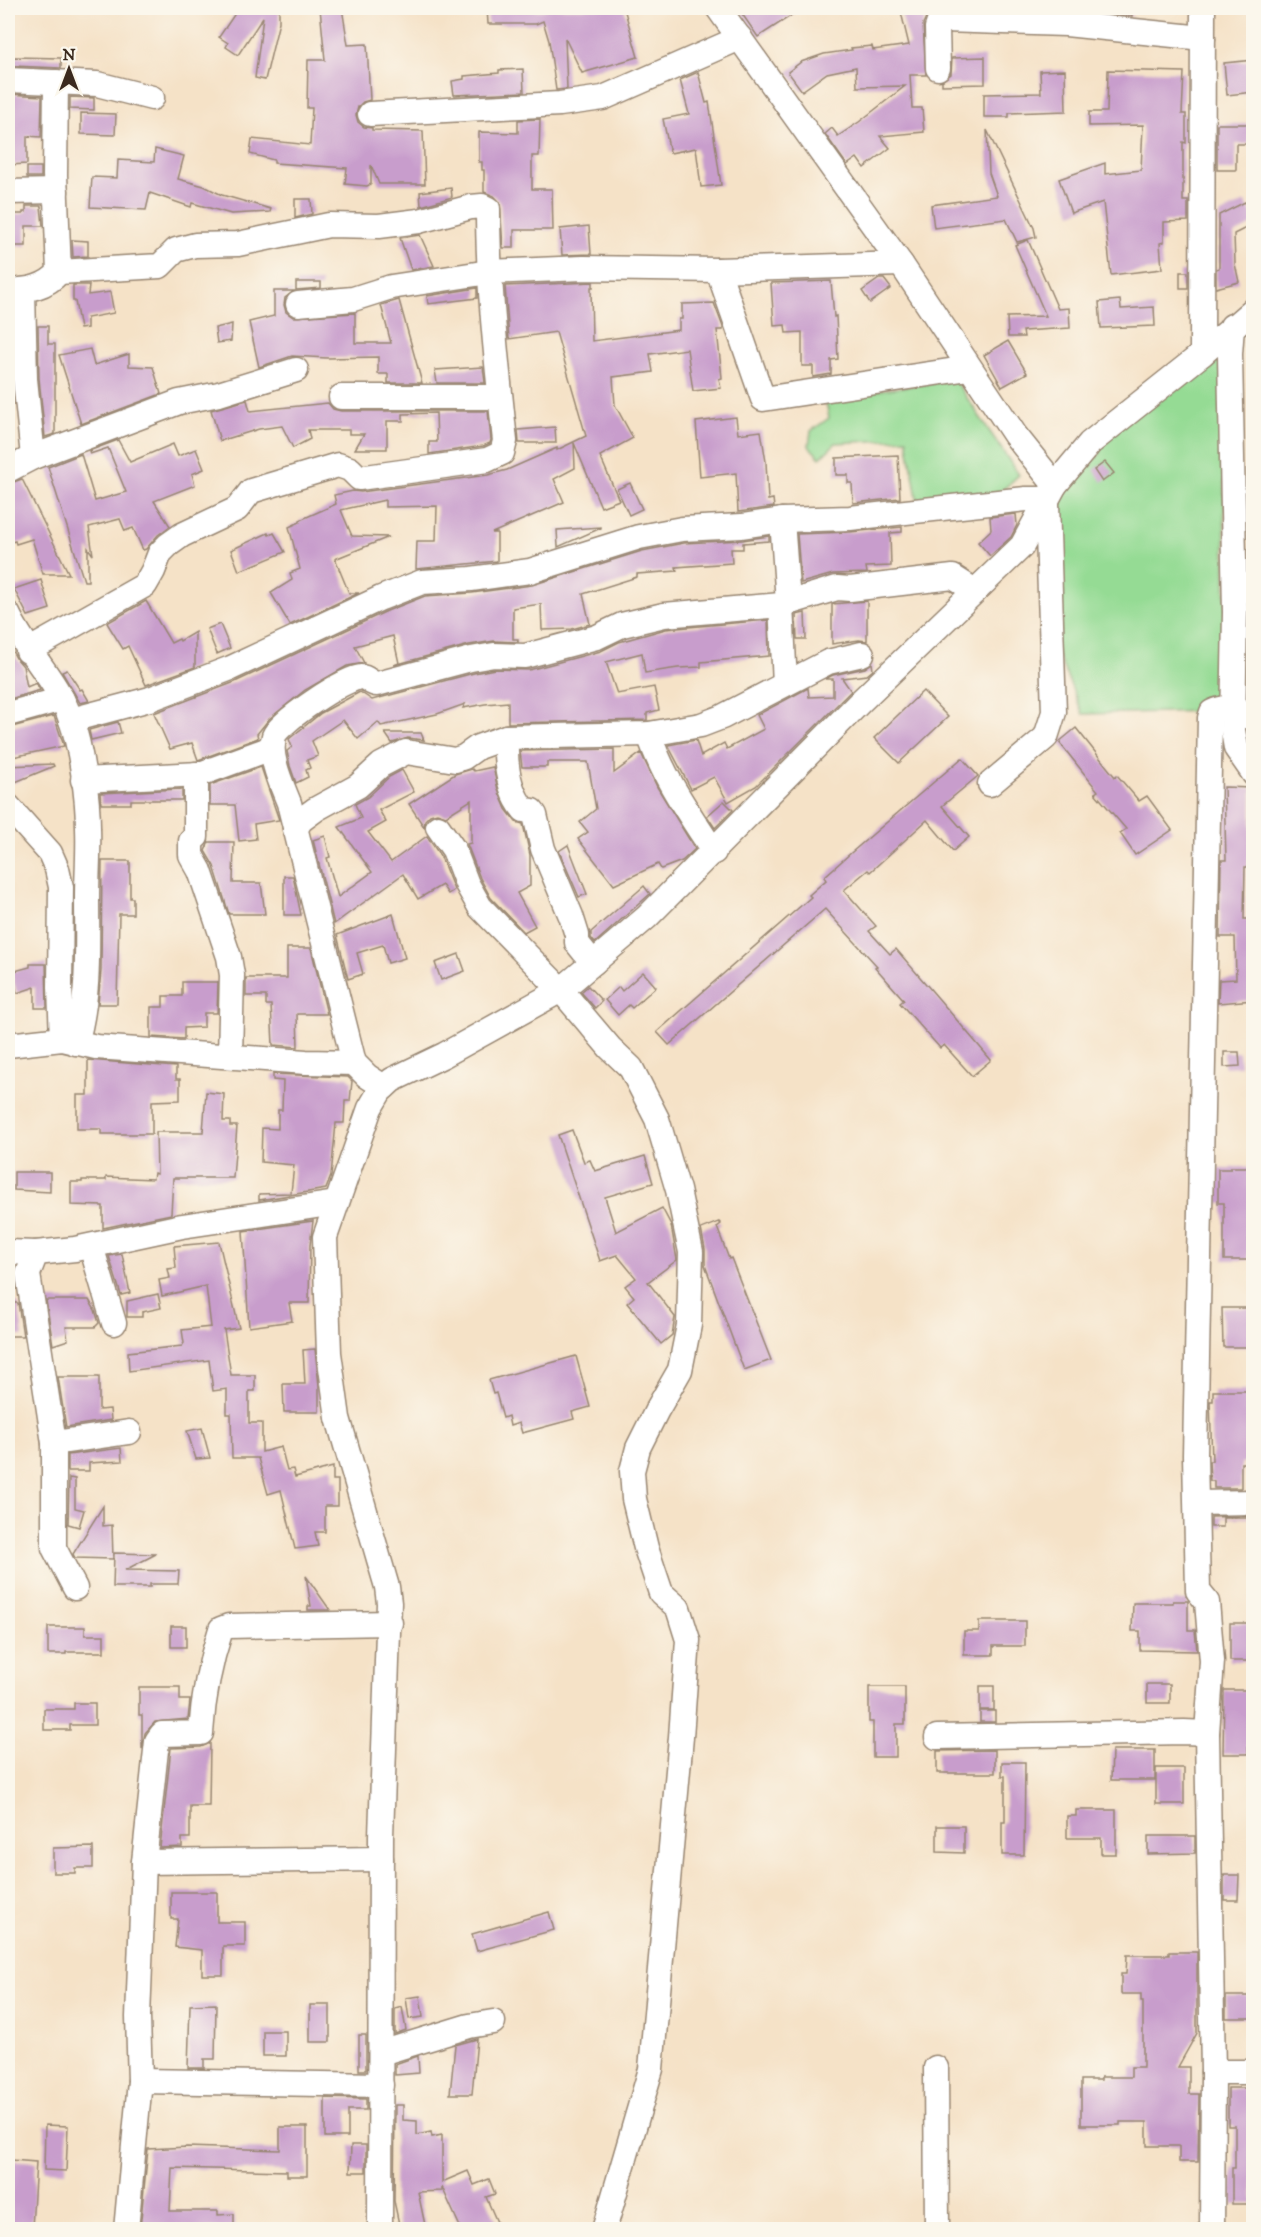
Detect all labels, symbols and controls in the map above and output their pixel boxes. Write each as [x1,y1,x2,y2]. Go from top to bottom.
north arrow [39,39,99,99]
text: N [62,45,76,65]

